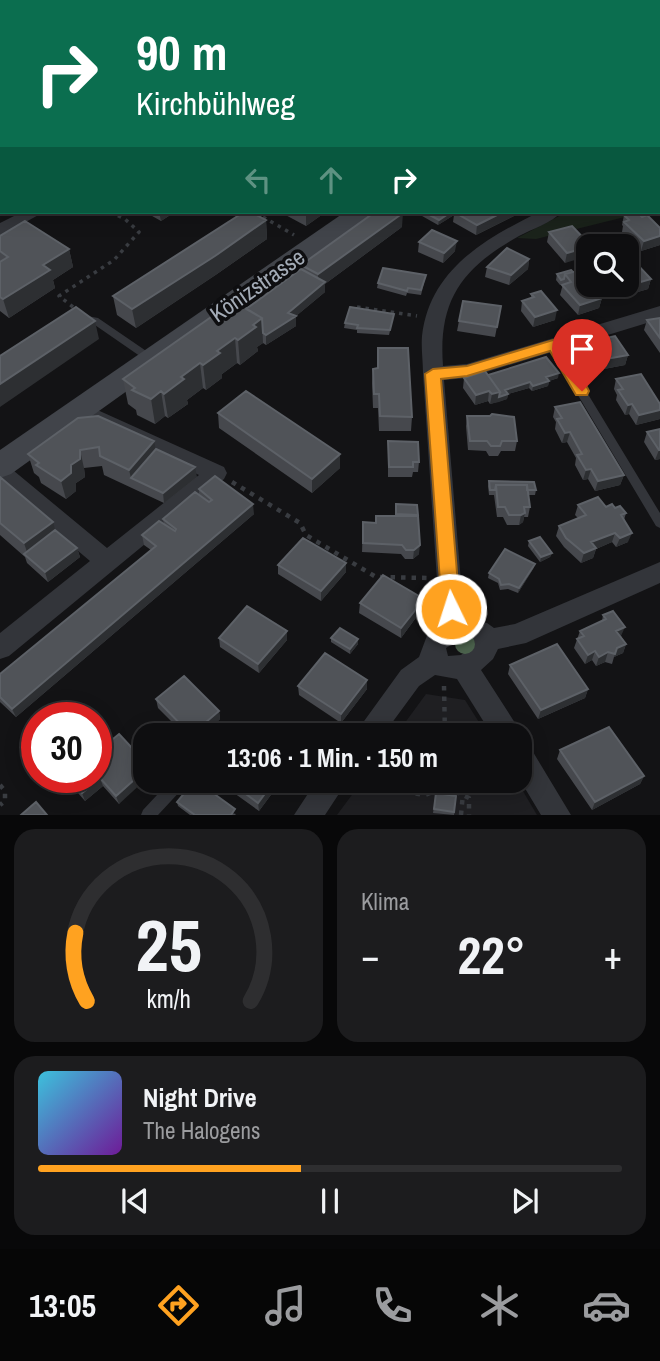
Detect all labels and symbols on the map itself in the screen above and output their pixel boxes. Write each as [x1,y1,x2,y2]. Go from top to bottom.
street label: Könizstrasse [203,241,311,329]
pin [552,319,612,391]
position arrow [414,572,488,646]
speed limit sign: 30 [21,702,112,793]

